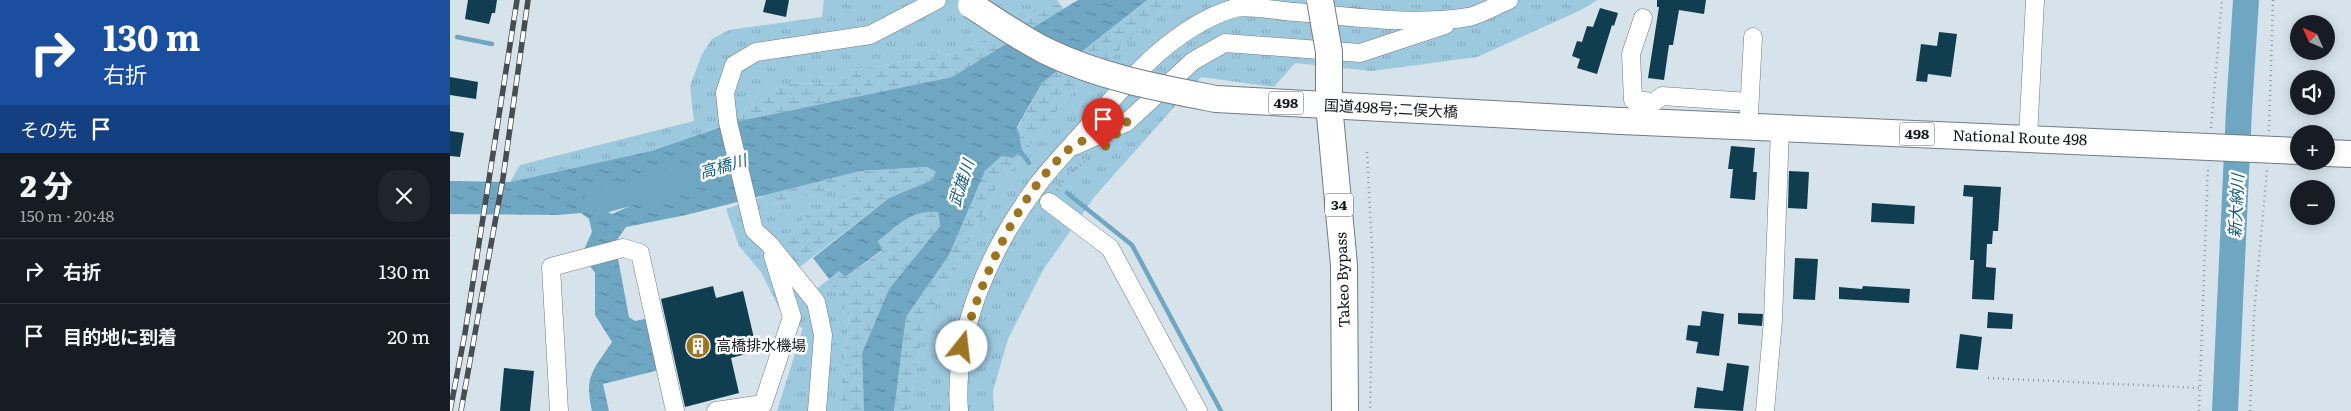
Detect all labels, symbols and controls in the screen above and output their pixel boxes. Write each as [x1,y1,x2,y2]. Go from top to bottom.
text: 130 m [103,10,200,62]
north arrow [2290,15,2335,60]
map controls [2290,15,2335,225]
icon: right [20,20,85,85]
text: 右折 [103,57,147,90]
button: sound [2290,70,2335,115]
road number: 498 [1268,92,1304,115]
street label: 国道498号;二俣大橋 [1323,93,1459,123]
pin [1082,98,1124,149]
icon: arrive [1089,105,1117,133]
text: その先 [20,115,77,143]
icon: arrive [87,115,115,143]
road number: 498 [1900,122,1934,146]
street label: National Route 498 [1952,123,2088,150]
button: + [2290,125,2335,170]
water label: 高橋川 [696,146,751,183]
water label: 武雄川 [941,154,979,209]
text: 2 分 [20,162,73,206]
button: close [378,170,430,222]
water label: 新大納川 [2221,171,2249,239]
button: − [2290,180,2335,225]
road number: 34 [1325,194,1353,216]
text: 150 m · 20:48 [20,203,114,227]
street label: Takeo Bypass [1328,232,1355,328]
icon: right [20,257,48,285]
text: 右折 [63,257,101,285]
text: 130 m [379,257,430,285]
position arrow [935,320,987,372]
icon: arrive [20,322,48,350]
text: 目的地に到着 [63,322,177,350]
text: 20 m [387,322,430,350]
building icon: 高橋排水機場 [685,333,711,359]
place label: 高橋排水機場 [716,333,806,356]

